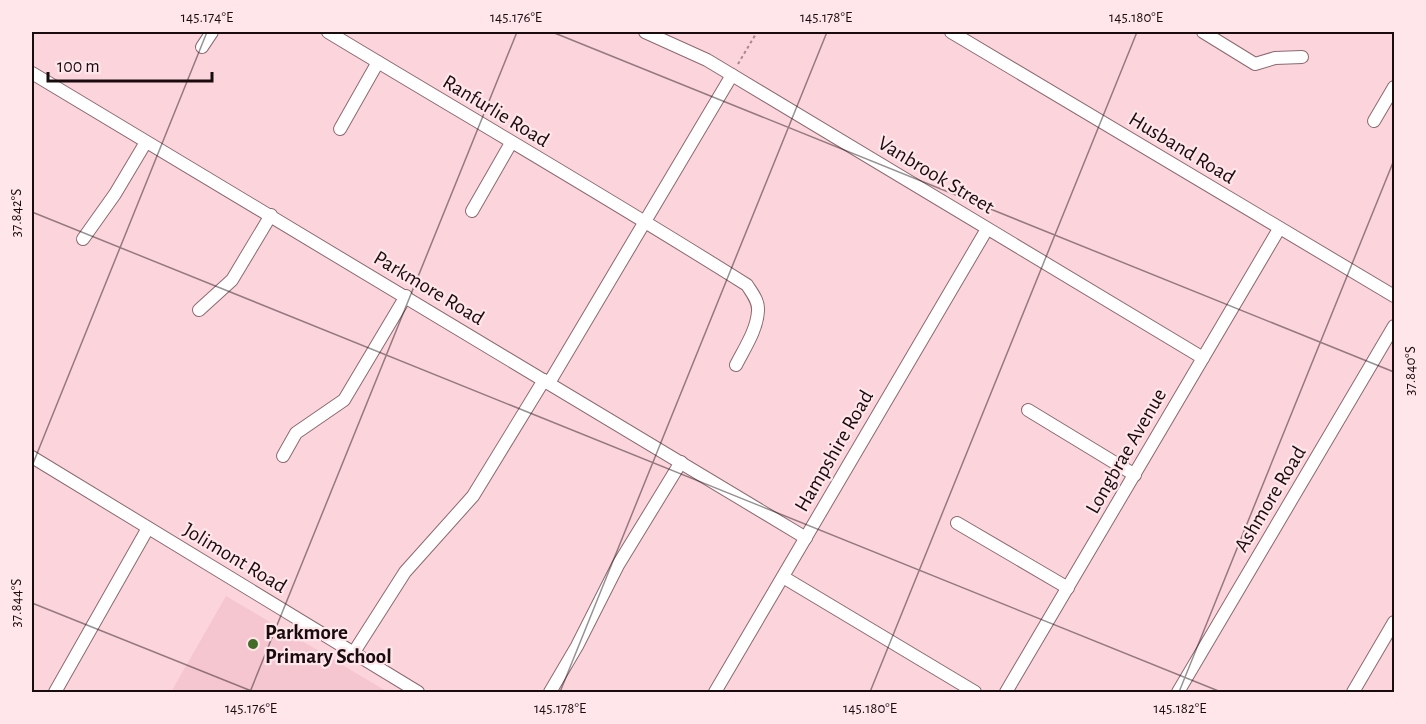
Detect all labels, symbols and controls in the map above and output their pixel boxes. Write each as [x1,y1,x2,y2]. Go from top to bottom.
text: 145.174°E [181,10,233,25]
text: 145.176°E [490,10,542,25]
text: 145.178°E [800,10,852,25]
text: 145.180°E [1109,10,1163,25]
scale bar [48,45,212,83]
text: 100 m [57,58,100,76]
street label: Ranfurlie Road [439,71,553,151]
street label: Husband Road [1125,108,1239,188]
street label: Vanbrook Street [874,132,998,218]
text: 37.842°S [9,189,24,237]
street label: Parkmore Road [370,247,488,329]
text: 37.840°S [1403,346,1418,396]
street label: Longbrae Avenue [1082,385,1170,517]
street label: Hampshire Road [791,387,877,515]
street label: Ashmore Road [1230,442,1310,555]
street label: Jolimont Road [180,519,290,597]
text: 37.844°S [9,579,24,627]
place label: Parkmore Primary School [265,622,392,667]
marker: Parkmore Primary School [246,637,260,651]
text: 145.176°E [225,701,277,716]
text: 145.178°E [534,701,586,716]
text: 145.180°E [843,701,897,716]
text: 145.182°E [1154,701,1206,716]

